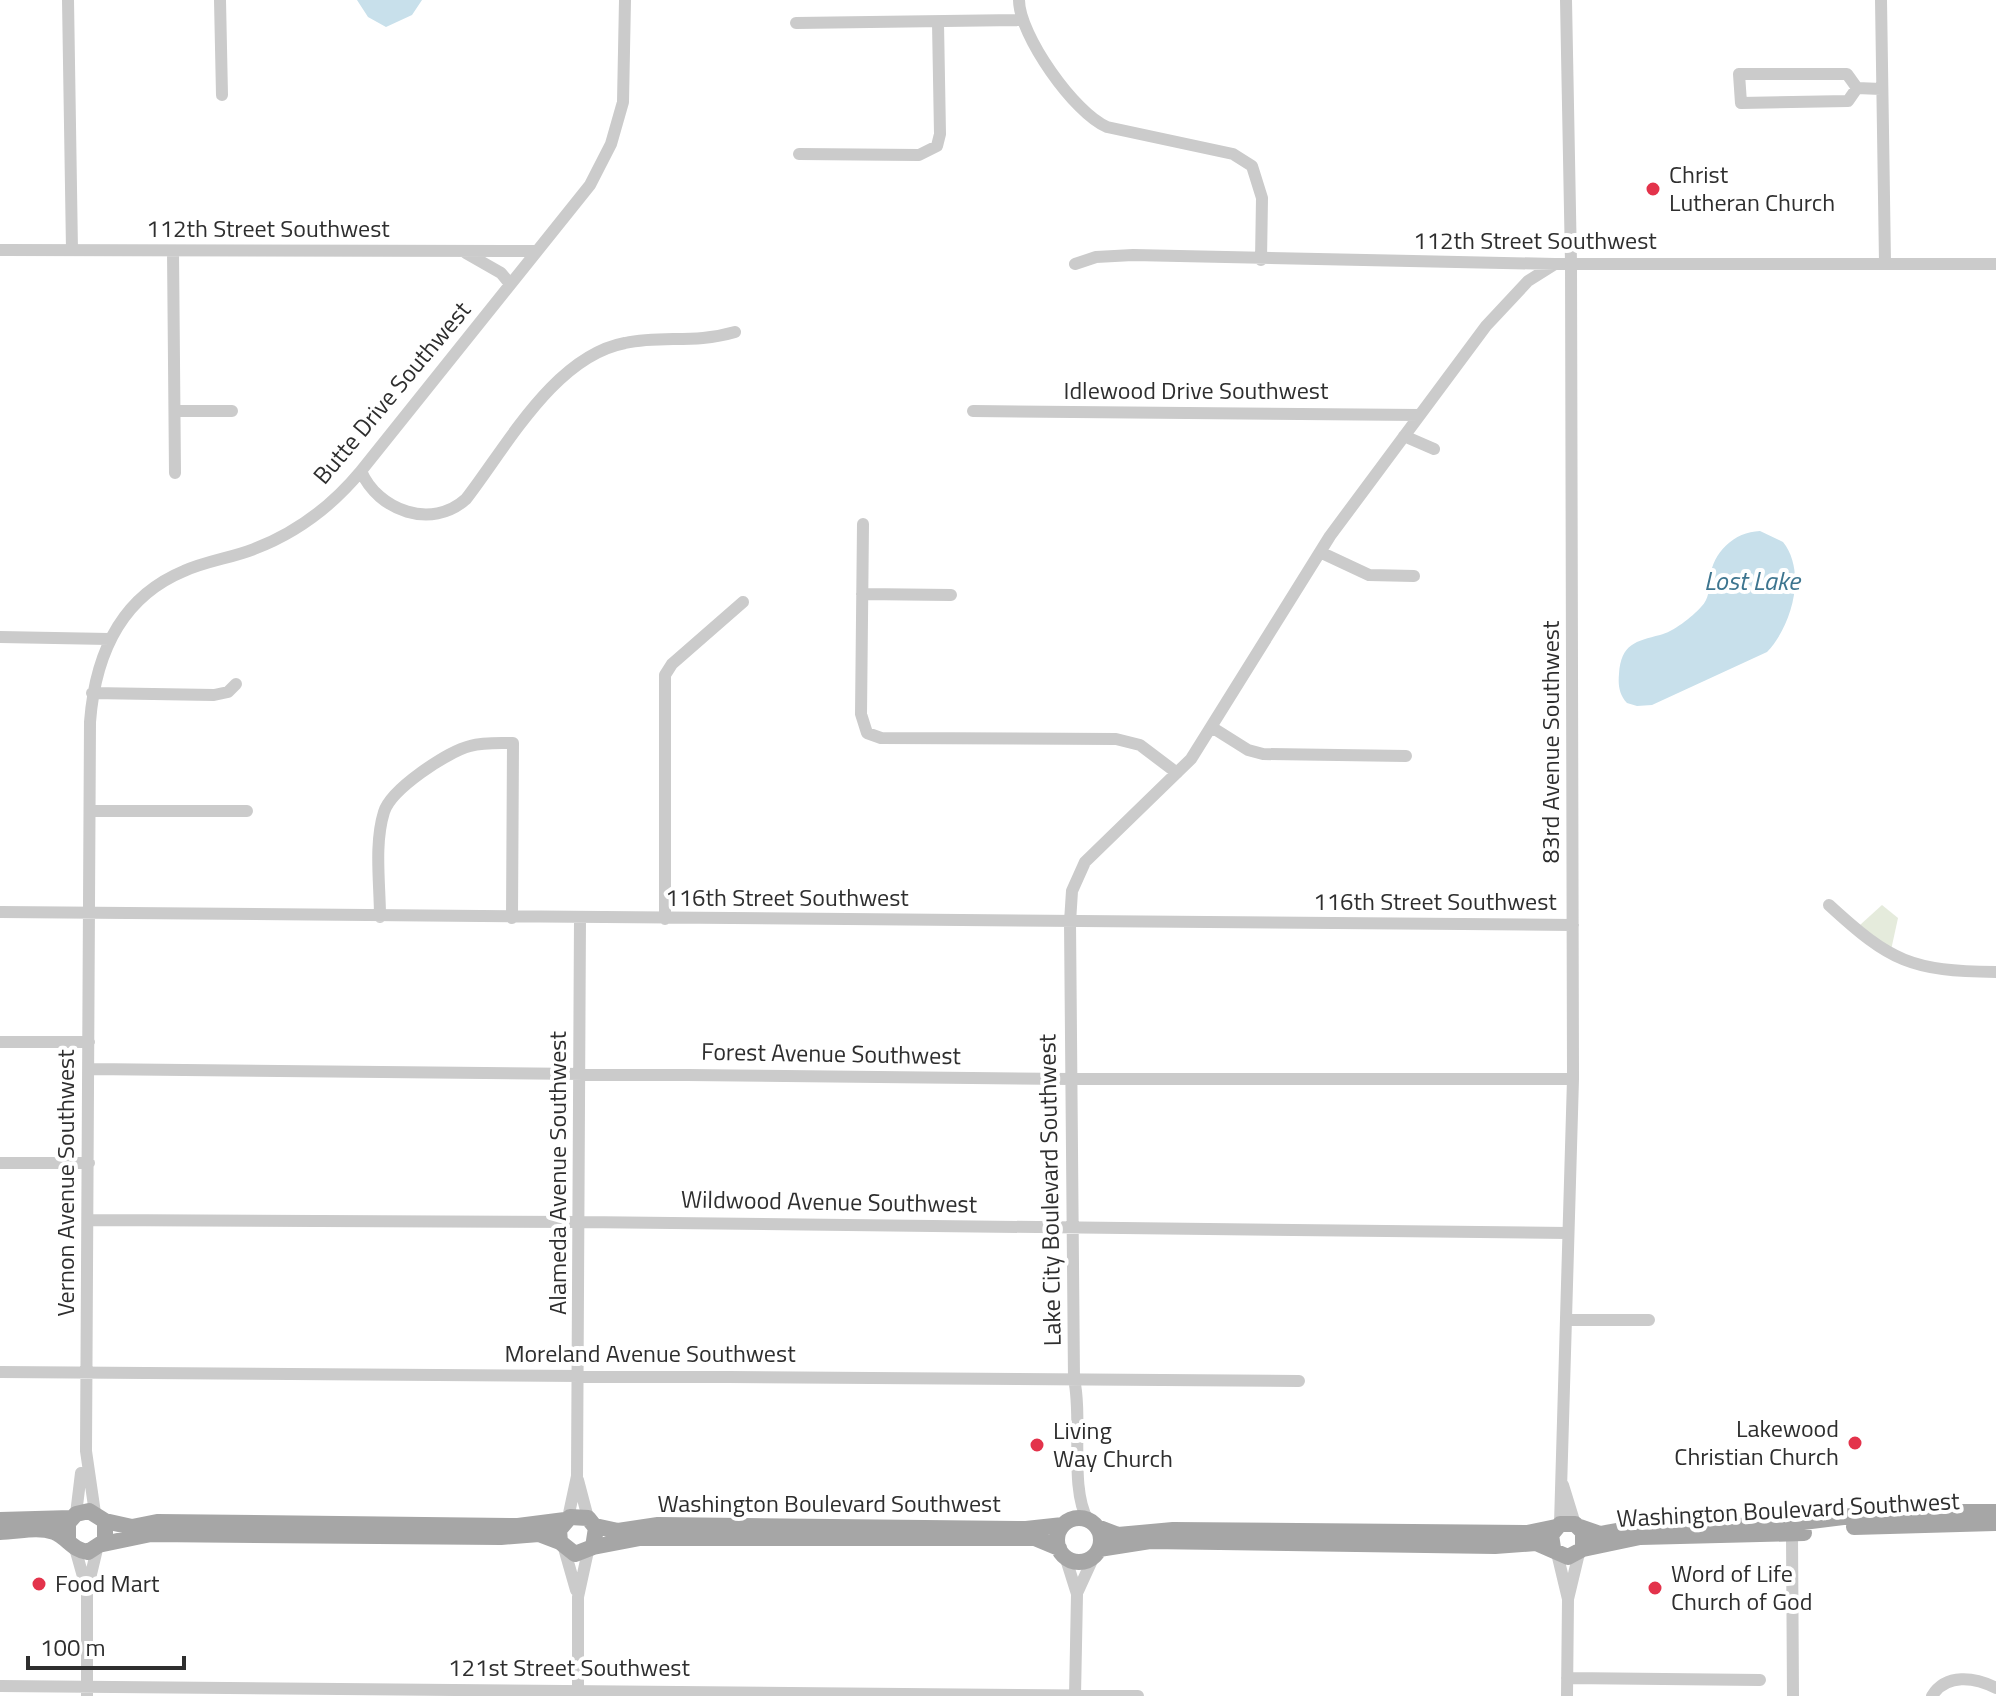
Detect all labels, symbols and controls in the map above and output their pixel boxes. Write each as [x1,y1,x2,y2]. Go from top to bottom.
place label: Christ Lutheran Church [1669,156,1835,220]
marker: Christ Lutheran Church [1644,180,1662,198]
street label: 112th Street Southwest [146,210,390,246]
street label: 112th Street Southwest [1413,222,1657,258]
street label: Butte Drive Southwest [304,293,479,492]
street label: Idlewood Drive Southwest [1064,372,1329,408]
water label: Lost Lake [1704,561,1802,600]
street label: 83rd Avenue Southwest [1532,620,1568,863]
street label: 116th Street Southwest [665,879,909,915]
street label: 116th Street Southwest [1313,883,1557,919]
street label: Alameda Avenue Southwest [539,1030,575,1315]
street label: Forest Avenue Southwest [701,1033,962,1073]
street label: Lake City Boulevard Southwest [1028,1033,1070,1346]
street label: Vernon Avenue Southwest [47,1049,83,1317]
street label: Wildwood Avenue Southwest [681,1180,978,1222]
street label: Moreland Avenue Southwest [504,1335,796,1371]
place label: Lakewood Christian Church [1674,1410,1839,1474]
place label: Living Way Church [1053,1412,1173,1476]
marker: Lakewood Christian Church [1846,1434,1864,1452]
marker: Living Way Church [1028,1436,1046,1454]
street label: Washington Boulevard Southwest [1616,1482,1961,1536]
street label: Washington Boulevard Southwest [657,1485,1001,1521]
place label: Word of Life Church of God [1671,1555,1812,1619]
place label: Food Mart [55,1565,160,1601]
marker: Food Mart [30,1575,48,1593]
marker: Word of Life Church of God [1646,1579,1664,1597]
scale bar [28,1620,184,1670]
text: 100 m [40,1629,106,1665]
street label: 121st Street Southwest [448,1649,690,1685]

